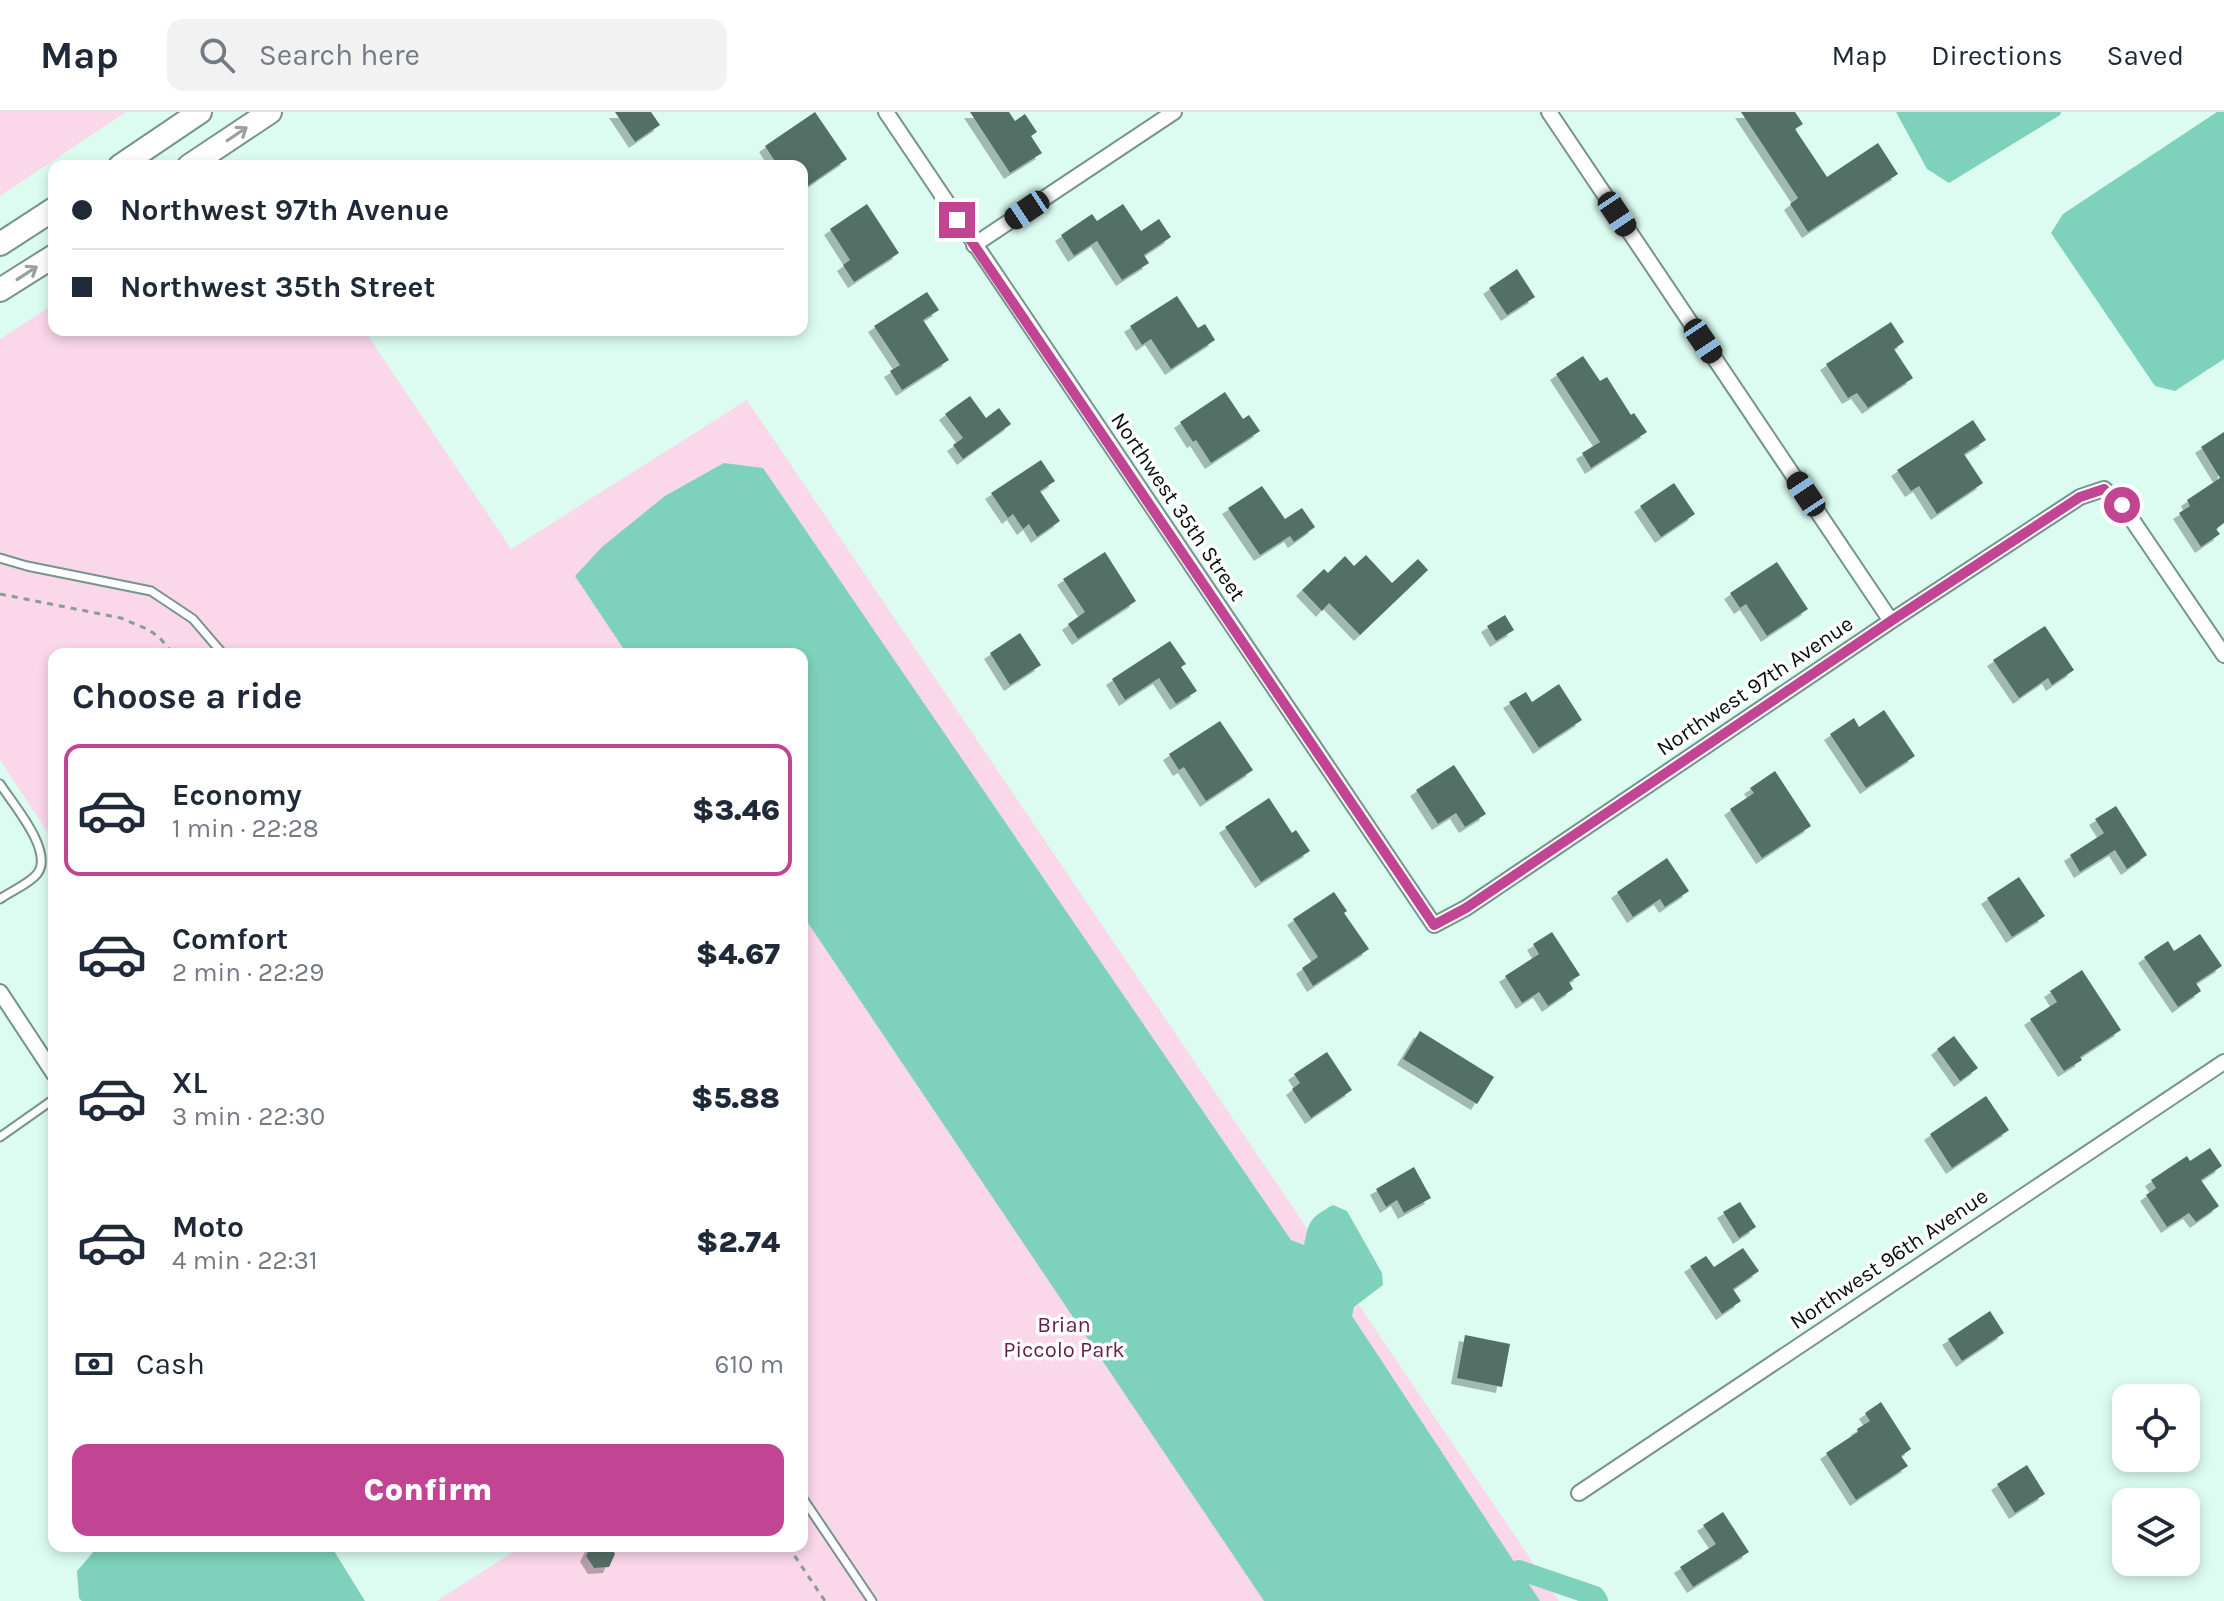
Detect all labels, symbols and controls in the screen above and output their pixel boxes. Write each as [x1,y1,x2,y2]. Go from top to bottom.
search box [167,19,727,91]
text: Map [40,33,119,78]
icon: search [195,33,239,77]
text: Search here [259,37,420,73]
text: Map [1832,39,1887,72]
text: Directions [1931,39,2063,72]
text: Saved [2107,39,2184,72]
one-way arrow [226,125,248,142]
car [1000,187,1054,233]
car [1594,187,1640,241]
text: Northwest 97th Avenue [120,192,449,228]
route end [939,202,975,238]
one-way arrow [15,264,38,280]
text: Northwest 35th Street [120,269,435,305]
car [1680,314,1726,368]
street label: Northwest 35th Street [1105,408,1251,606]
car [1783,467,1829,521]
route start [2104,487,2140,523]
street label: Northwest 97th Avenue [1652,611,1858,761]
text: Choose a ride [72,675,302,717]
icon: car [76,774,148,846]
text: Economy [172,777,302,813]
text: $3.46 [692,792,780,828]
text: 1 min · 22:28 [172,813,319,844]
icon: car [76,918,148,990]
text: Comfort [172,921,288,957]
text: $4.67 [696,936,780,972]
text: 2 min · 22:29 [172,957,324,988]
icon: car [76,1062,148,1134]
text: XL [172,1065,207,1101]
text: $5.88 [691,1080,780,1116]
text: 3 min · 22:30 [172,1101,325,1132]
street label: Northwest 96th Avenue [1785,1183,1993,1335]
icon: car [76,1206,148,1278]
text: Moto [172,1209,244,1245]
text: $2.74 [696,1224,780,1260]
text: 4 min · 22:31 [172,1245,318,1276]
park label: Brian Piccolo Park [1003,1312,1125,1363]
icon: cash [72,1342,116,1386]
text: Cash [136,1346,205,1382]
text: 610 m [715,1349,784,1380]
map controls [2112,1384,2200,1576]
button: locate [2112,1384,2200,1472]
button: Confirm [72,1444,784,1536]
button: layers [2112,1488,2200,1576]

